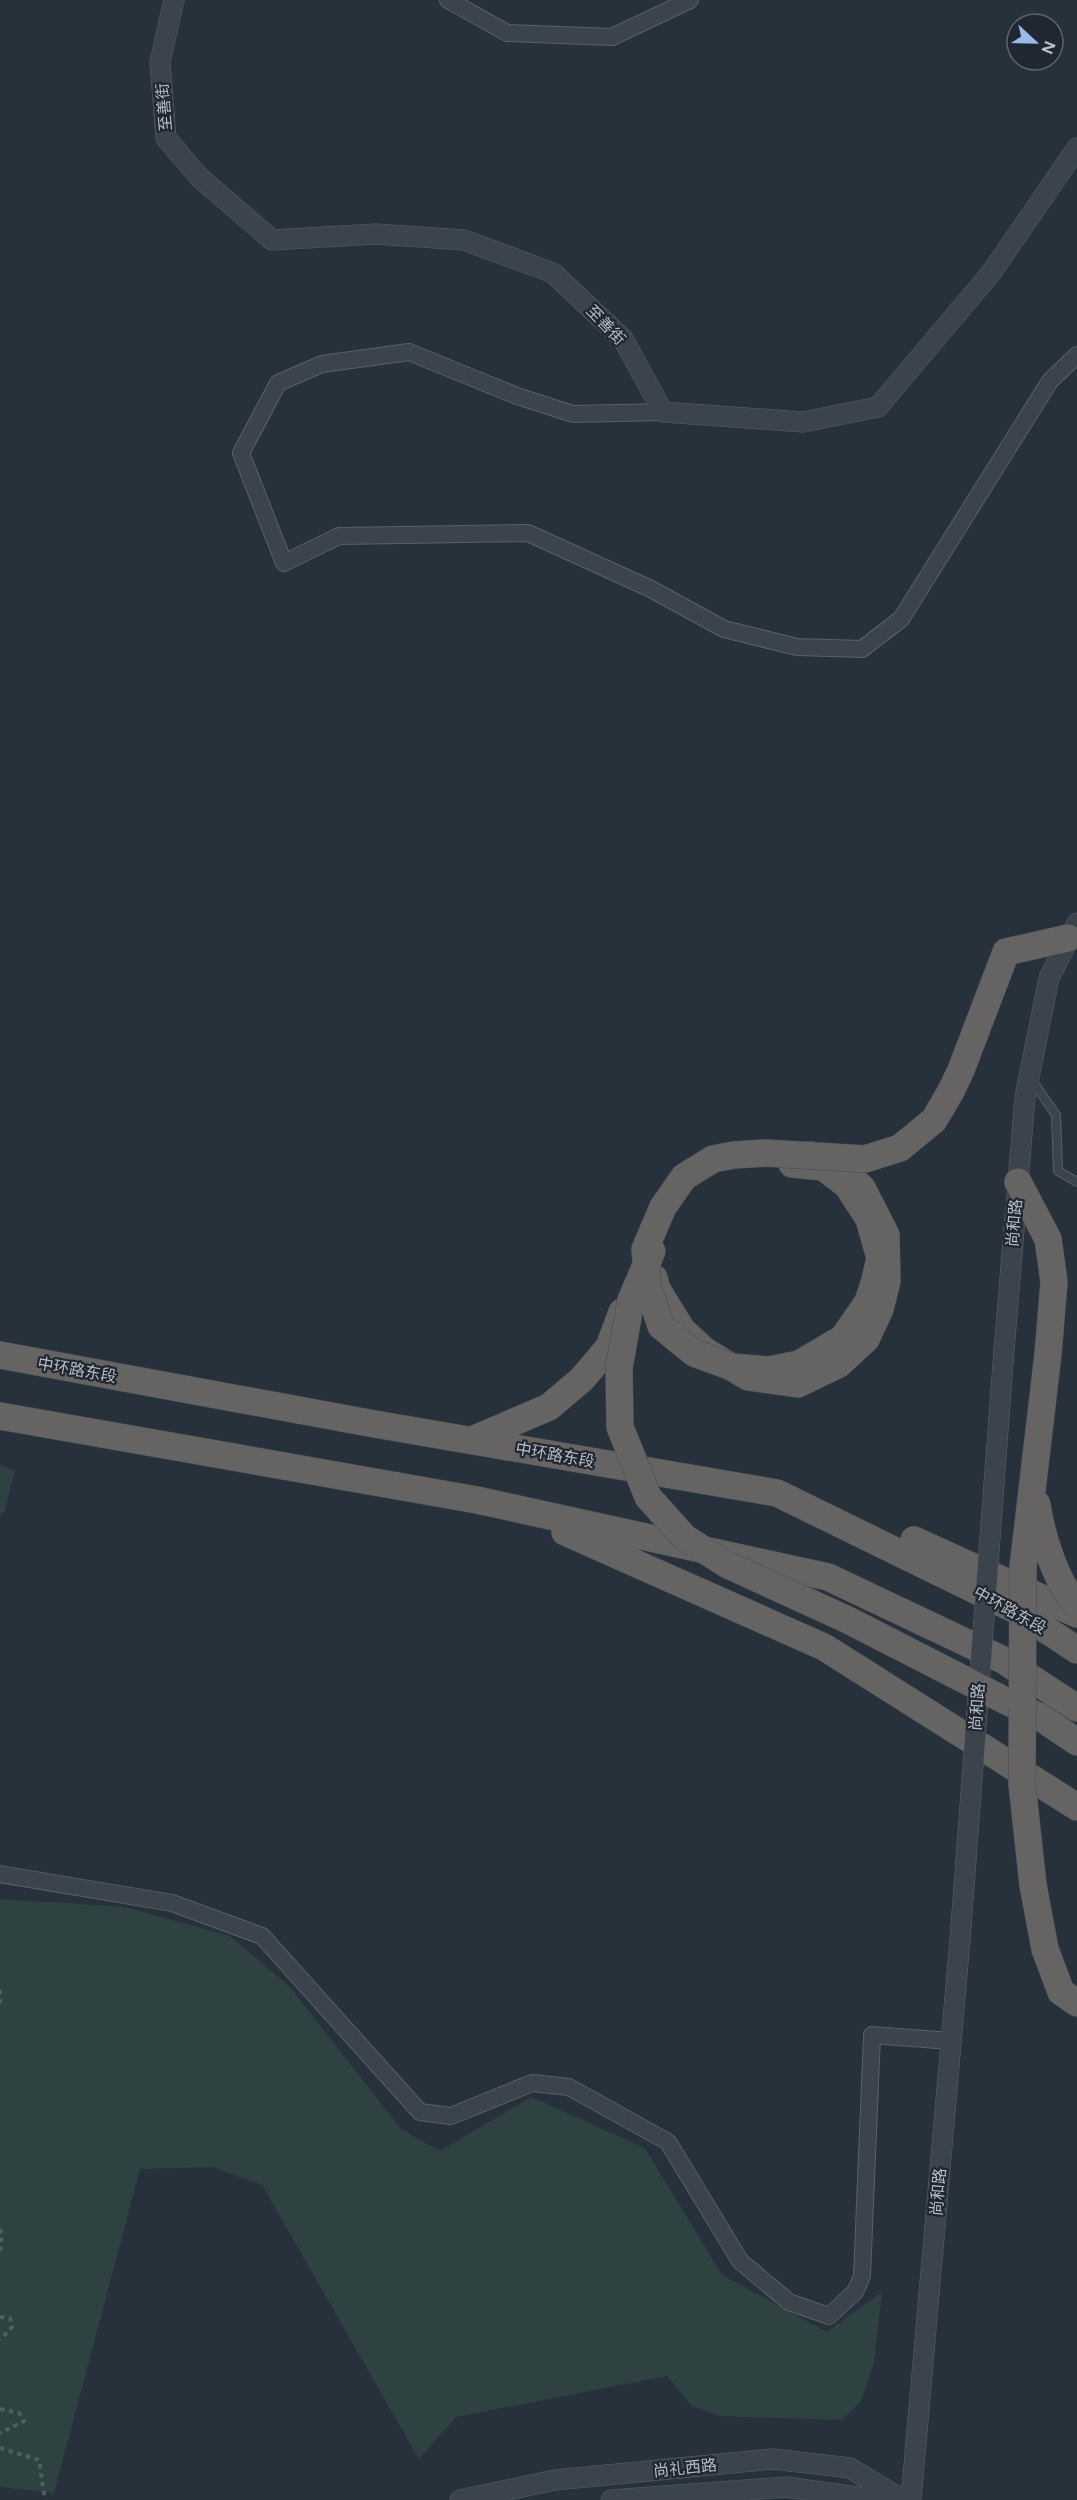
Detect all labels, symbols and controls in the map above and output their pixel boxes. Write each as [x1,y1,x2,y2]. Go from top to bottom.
north arrow [1005,12,1065,72]
text: N [1037,38,1060,57]
street label: 至善街 [152,82,176,132]
street label: 至善街 [582,301,630,349]
street label: 尚和路 [1002,1198,1026,1248]
street label: 中环路东段 [36,1354,118,1386]
street label: 中环路东段 [514,1439,596,1471]
street label: 中环路东段 [970,1582,1050,1638]
street label: 尚和路 [966,1682,988,1732]
street label: 尚和路 [926,2167,950,2217]
street label: 尚礼西路 [652,2455,718,2481]

